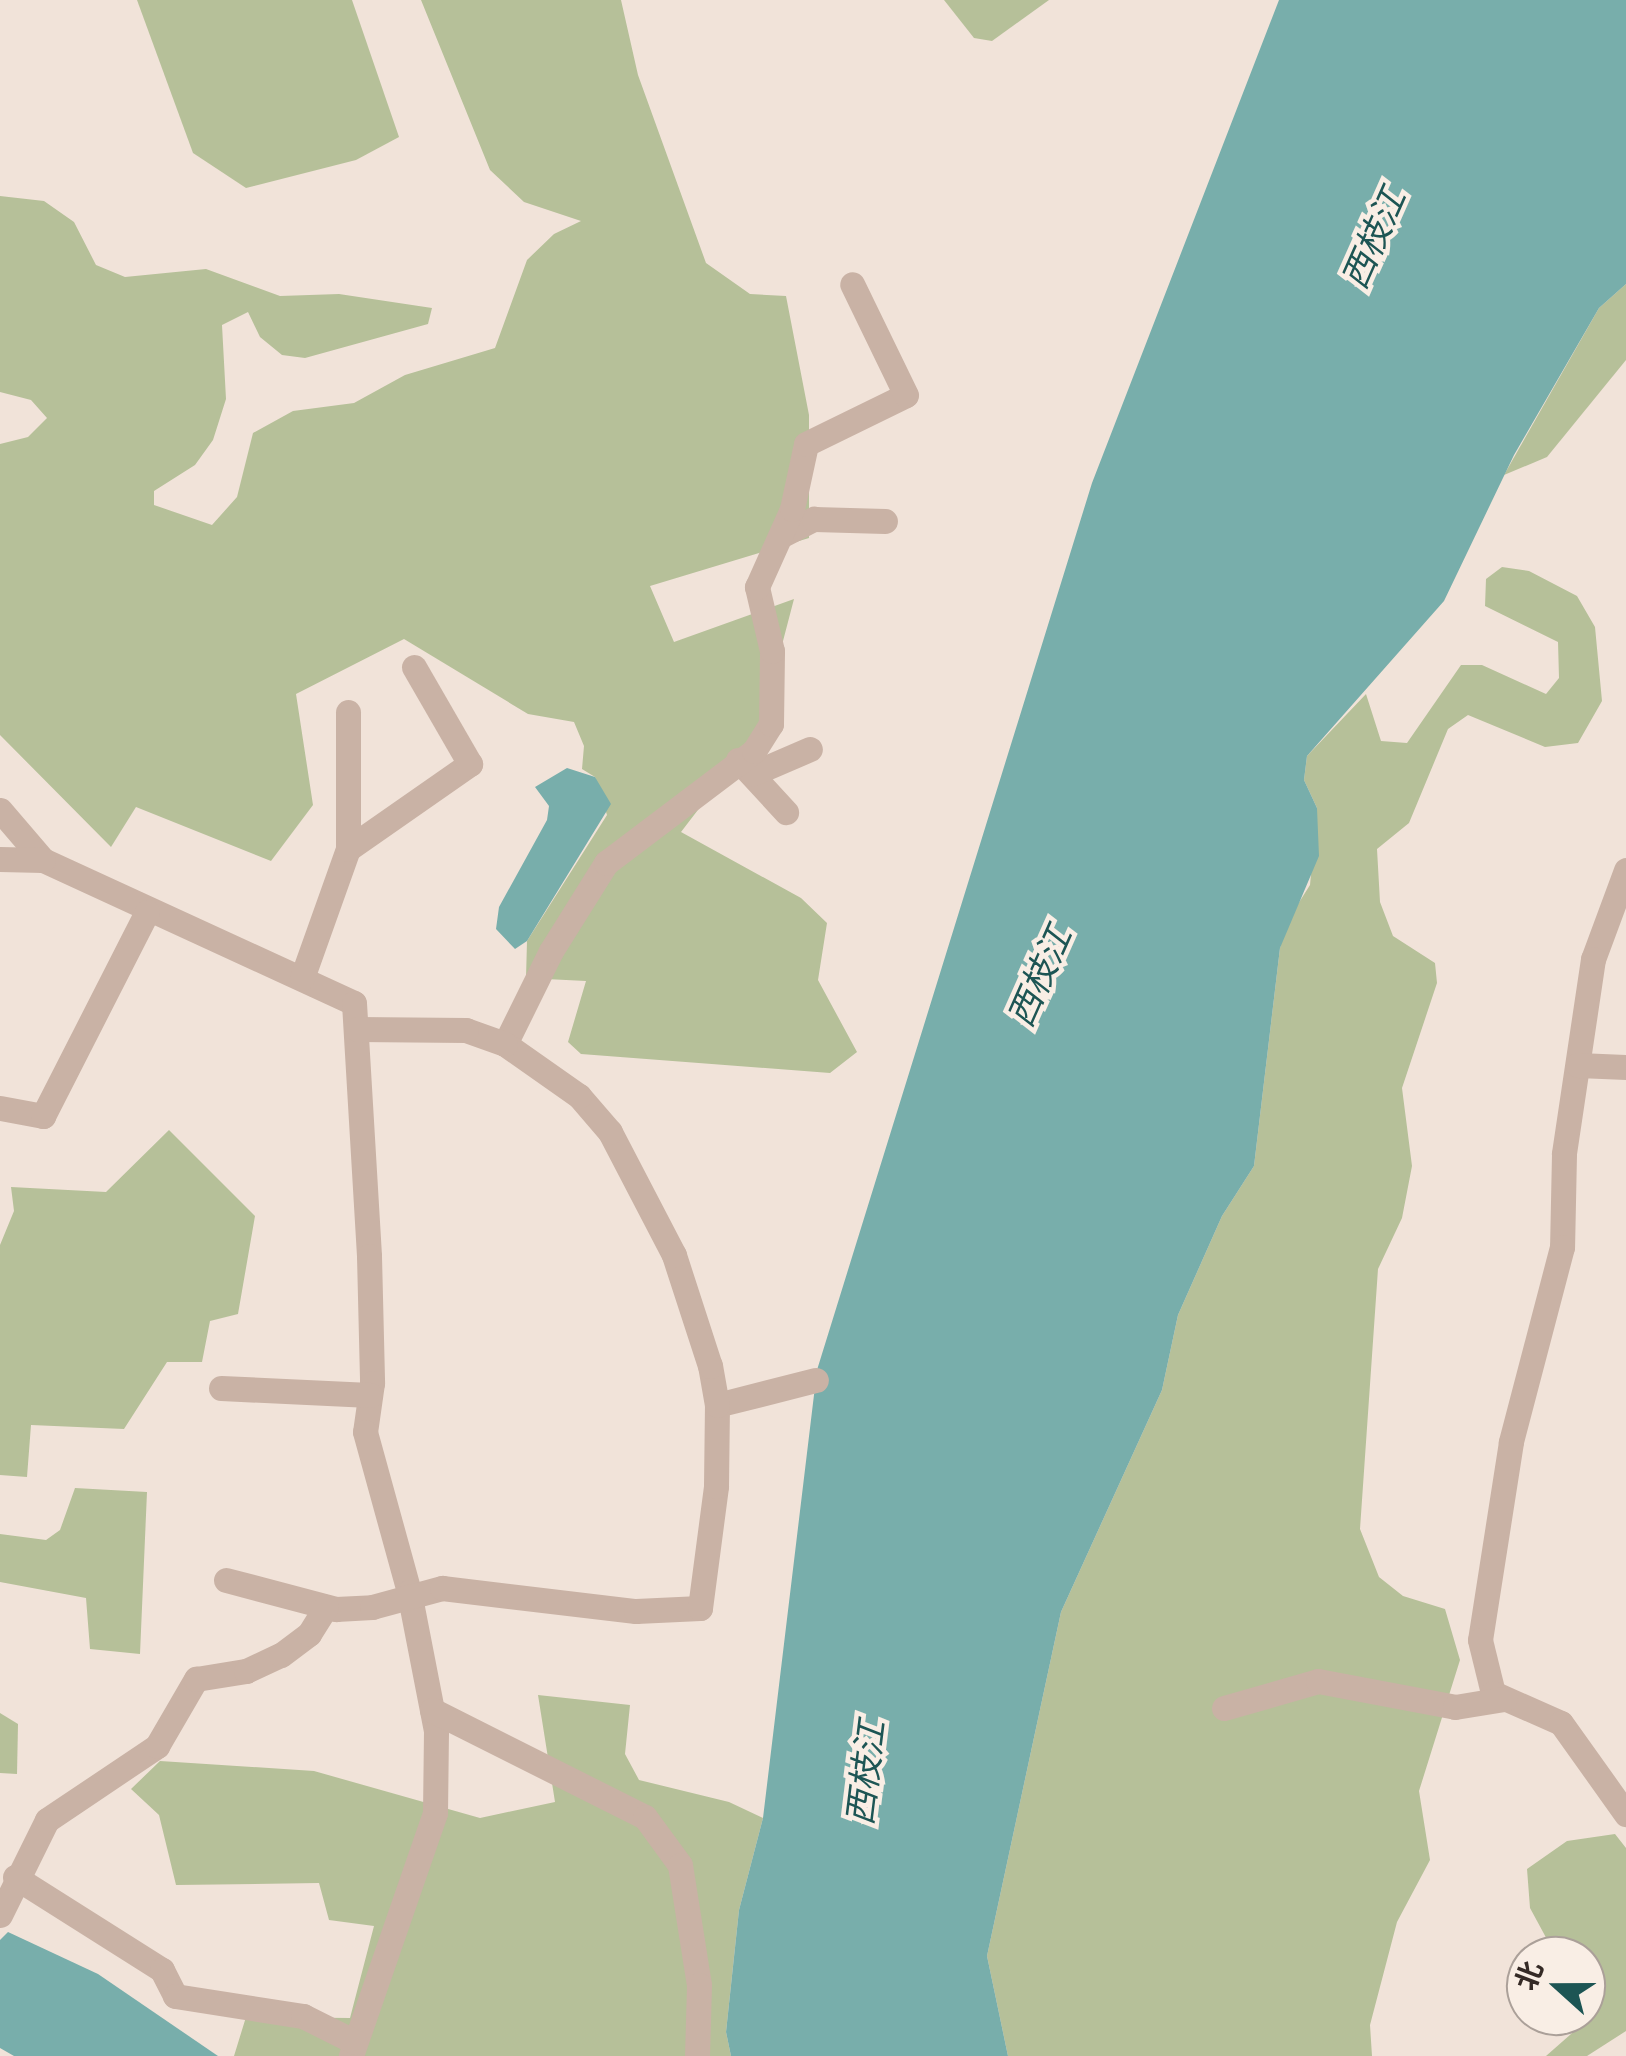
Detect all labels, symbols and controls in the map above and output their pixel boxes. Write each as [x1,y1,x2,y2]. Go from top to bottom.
water label: 西枝江 [1334,182,1416,296]
water label: 西枝江 [1000,920,1082,1034]
water label: 西枝江 [840,1718,894,1828]
north arrow [1506,1936,1606,2036]
text: 北 [1509,1957,1550,1995]

